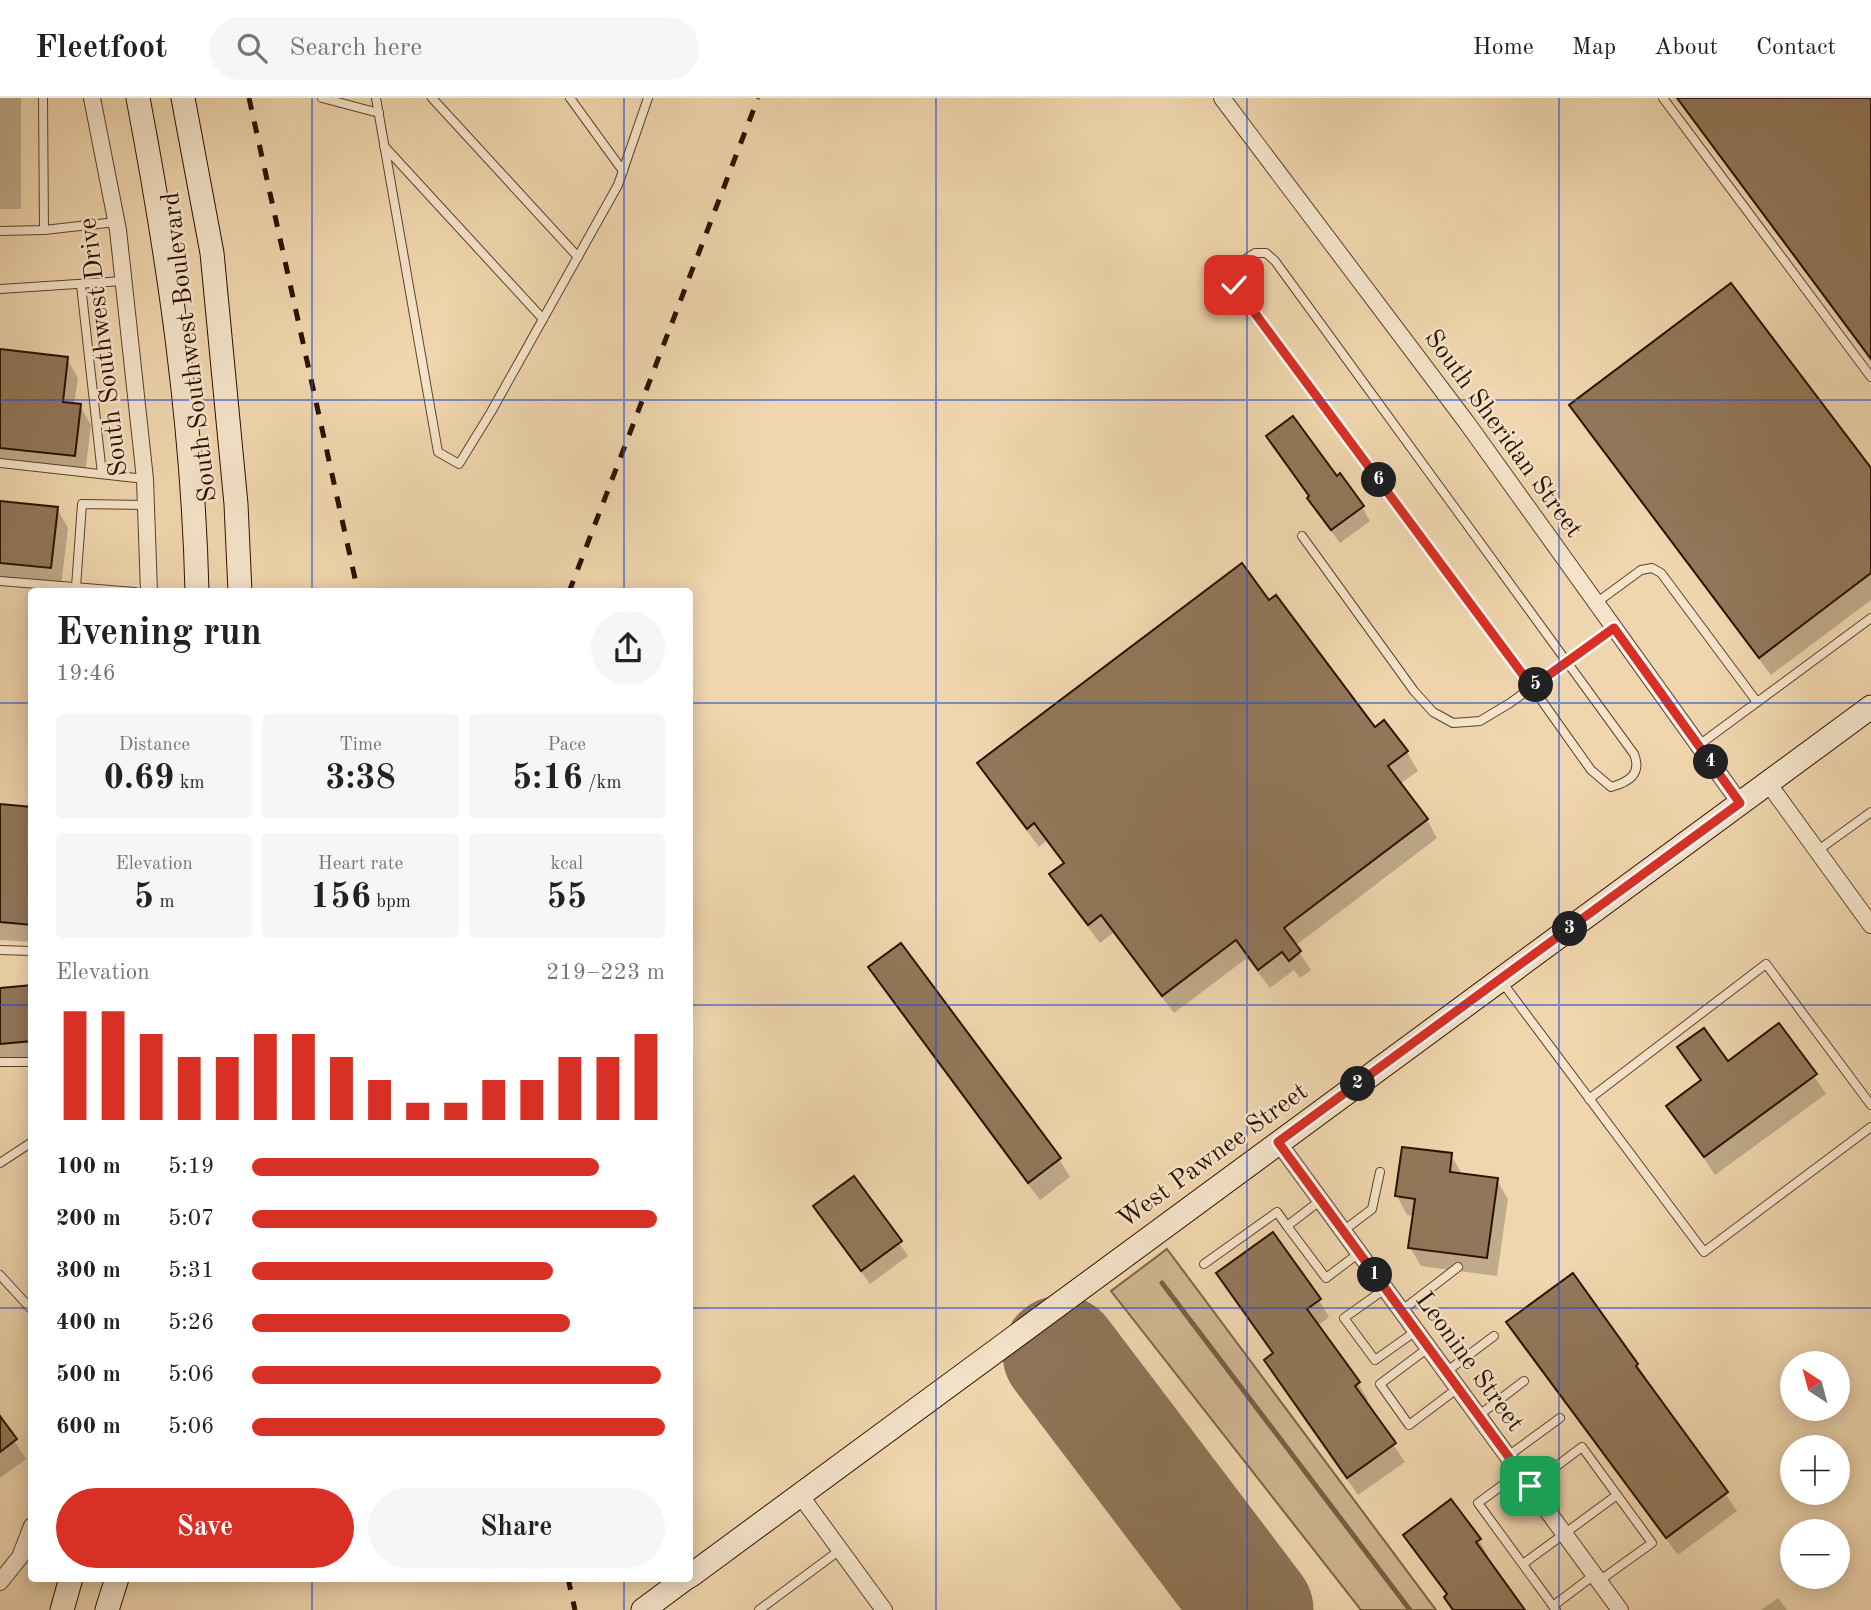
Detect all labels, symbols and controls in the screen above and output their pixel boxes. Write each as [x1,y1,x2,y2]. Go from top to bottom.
search box [209,17,699,80]
icon: search [233,29,271,67]
text: Fleetfoot [35,32,167,65]
text: Search here [289,35,422,61]
text: Home [1473,36,1534,60]
text: Map [1572,36,1616,60]
text: About [1654,36,1718,60]
text: Contact [1756,36,1836,60]
street label: South Southwest Boulevard [158,191,222,503]
street label: South Southwest Drive [75,216,133,478]
pin [1204,255,1264,315]
icon: check [1215,266,1253,304]
street label: South Sheridan Street [1419,325,1587,543]
pin: 6 [1362,462,1396,498]
text: 6 [1373,470,1384,489]
button: share [591,611,665,685]
text: Evening run [56,615,262,653]
text: 19:46 [56,662,116,685]
pin: 5 [1518,668,1554,702]
text: 5 [1530,675,1541,694]
text: Distance [118,736,190,755]
text: Time [339,736,382,755]
text: Pace [548,736,586,755]
pin: 4 [1694,744,1728,780]
text: 4 [1705,752,1716,771]
text: 0.69 [104,761,174,796]
text: 3:38 [325,761,396,796]
text: 5:16 [512,761,583,796]
text: km [174,774,205,793]
text: /km [583,774,622,793]
text: Elevation [116,855,193,874]
text: Heart rate [318,855,403,874]
text: kcal [550,855,583,874]
text: 5 [134,880,154,915]
text: 156 [310,880,371,915]
text: 55 [547,880,587,915]
text: m [154,893,175,912]
text: bpm [371,893,411,912]
pin: 3 [1552,912,1588,946]
text: 3 [1564,919,1575,938]
text: Elevation [56,961,150,984]
text: 219–223 m [546,961,665,984]
pin: 2 [1340,1066,1376,1102]
text: 2 [1352,1074,1363,1093]
street label: West Pawnee Street [1113,1078,1313,1234]
text: 100 m [56,1155,121,1178]
text: 5:19 [168,1155,214,1178]
text: 200 m [56,1207,121,1230]
text: 5:07 [168,1207,214,1230]
pin: 1 [1358,1258,1392,1292]
text: 300 m [56,1259,121,1282]
text: 5:31 [168,1259,214,1282]
text: 1 [1369,1265,1380,1284]
street label: Leonine Street [1410,1287,1528,1437]
text: 400 m [56,1311,121,1334]
text: 5:26 [168,1311,214,1334]
north arrow [1780,1351,1850,1421]
map controls [1780,1351,1850,1589]
text: 500 m [56,1363,121,1386]
text: 5:06 [168,1363,214,1386]
text: 600 m [56,1415,121,1438]
text: 5:06 [168,1415,214,1438]
button: + [1780,1435,1850,1505]
pin [1500,1456,1560,1516]
icon: arrive [1511,1467,1549,1505]
button: Save [56,1488,354,1568]
button: Share [368,1488,665,1568]
button: − [1780,1519,1850,1589]

